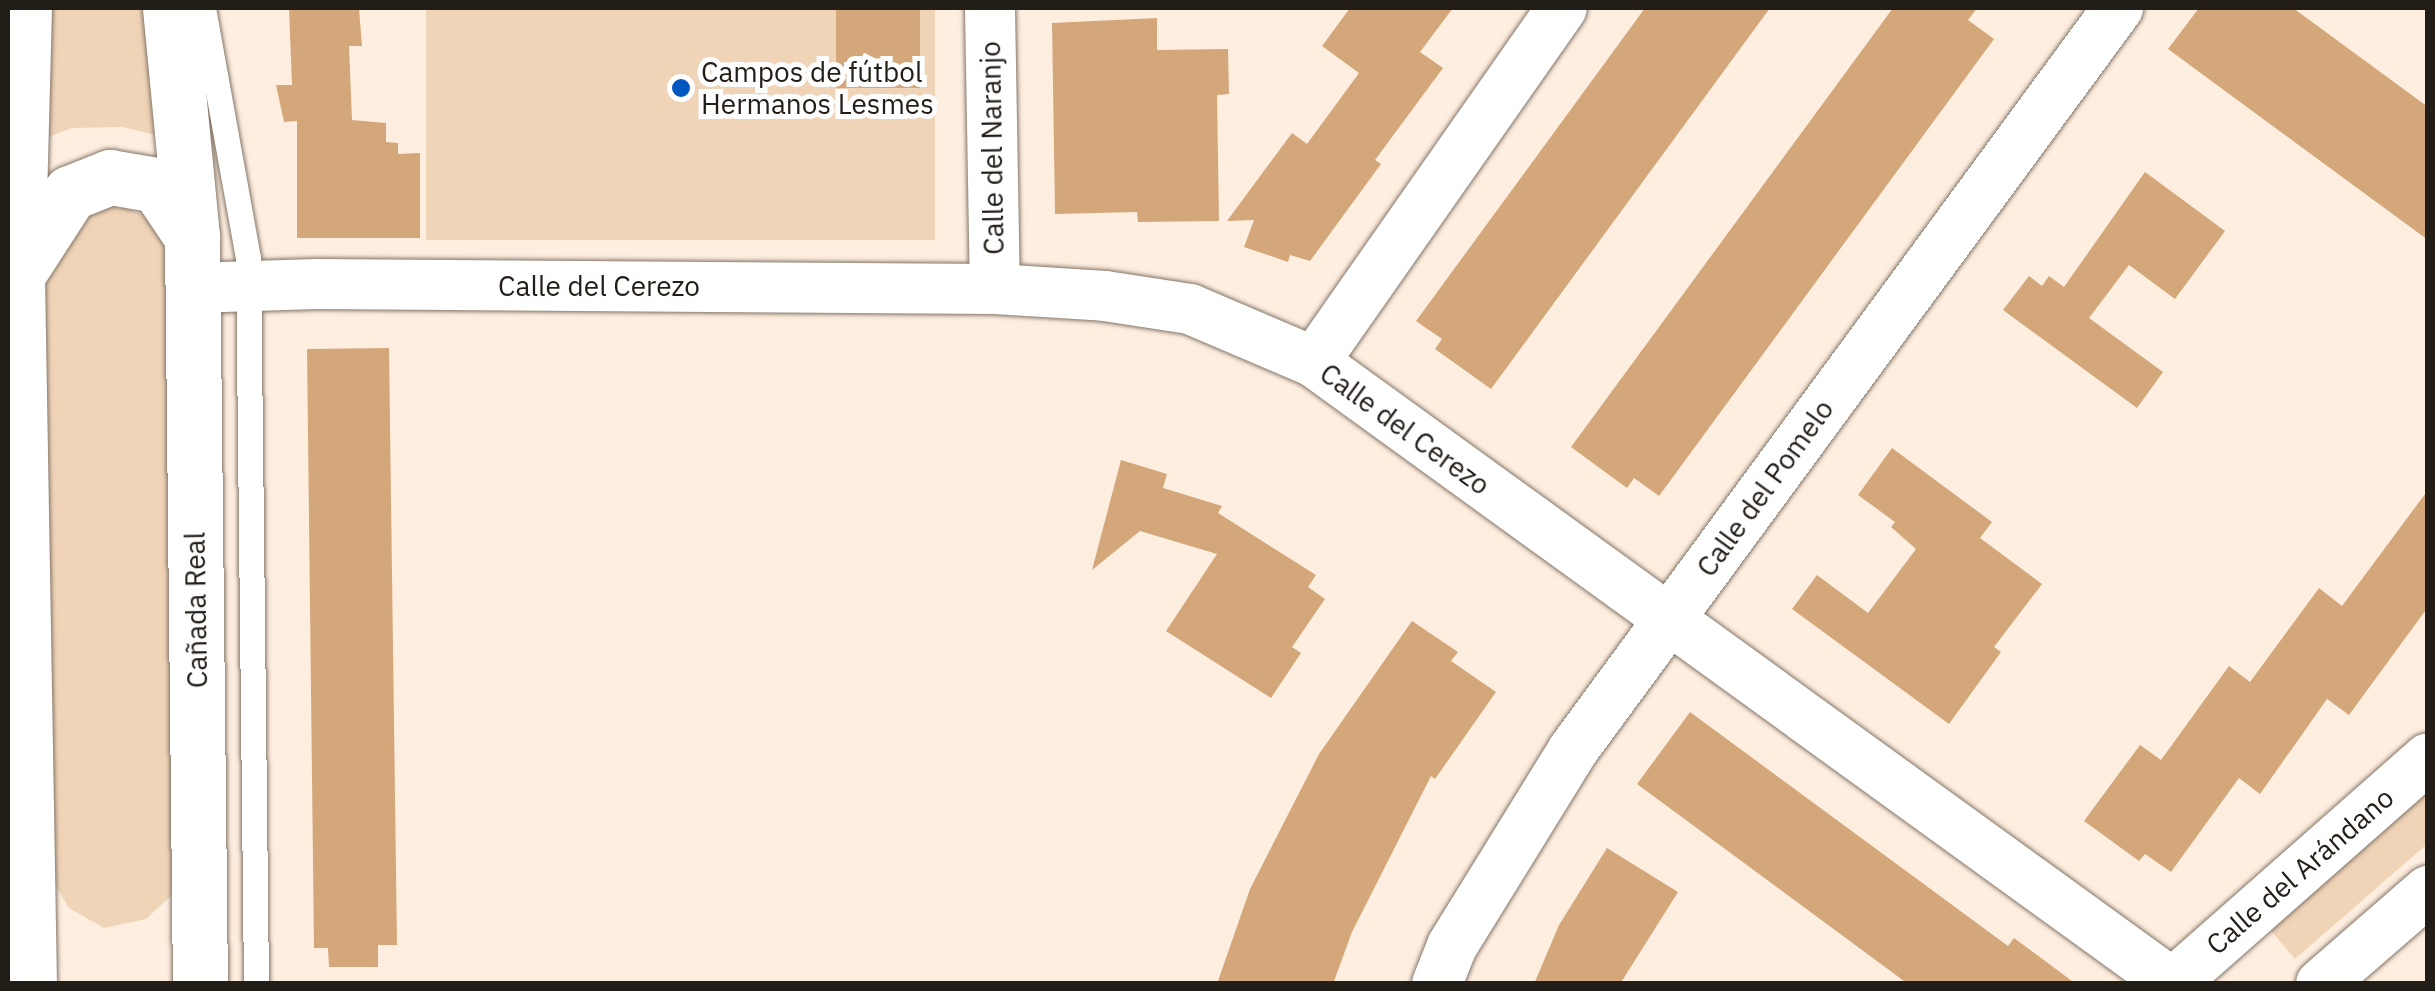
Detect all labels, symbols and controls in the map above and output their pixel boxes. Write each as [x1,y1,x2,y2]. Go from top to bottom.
street label: Calle del Naranjo [973,41,1011,255]
place label: Campos de fútbol Hermanos Lesmes [701,55,934,121]
marker: Campos de fútbol Hermanos Lesmes [670,77,692,99]
street label: Calle del Cerezo [498,269,700,303]
street label: Calle del Cerezo [1314,356,1496,502]
street label: Calle del Pomelo [1690,393,1840,583]
street label: Cañada Real [178,532,214,688]
street label: Calle del Arándano [2200,781,2400,961]

